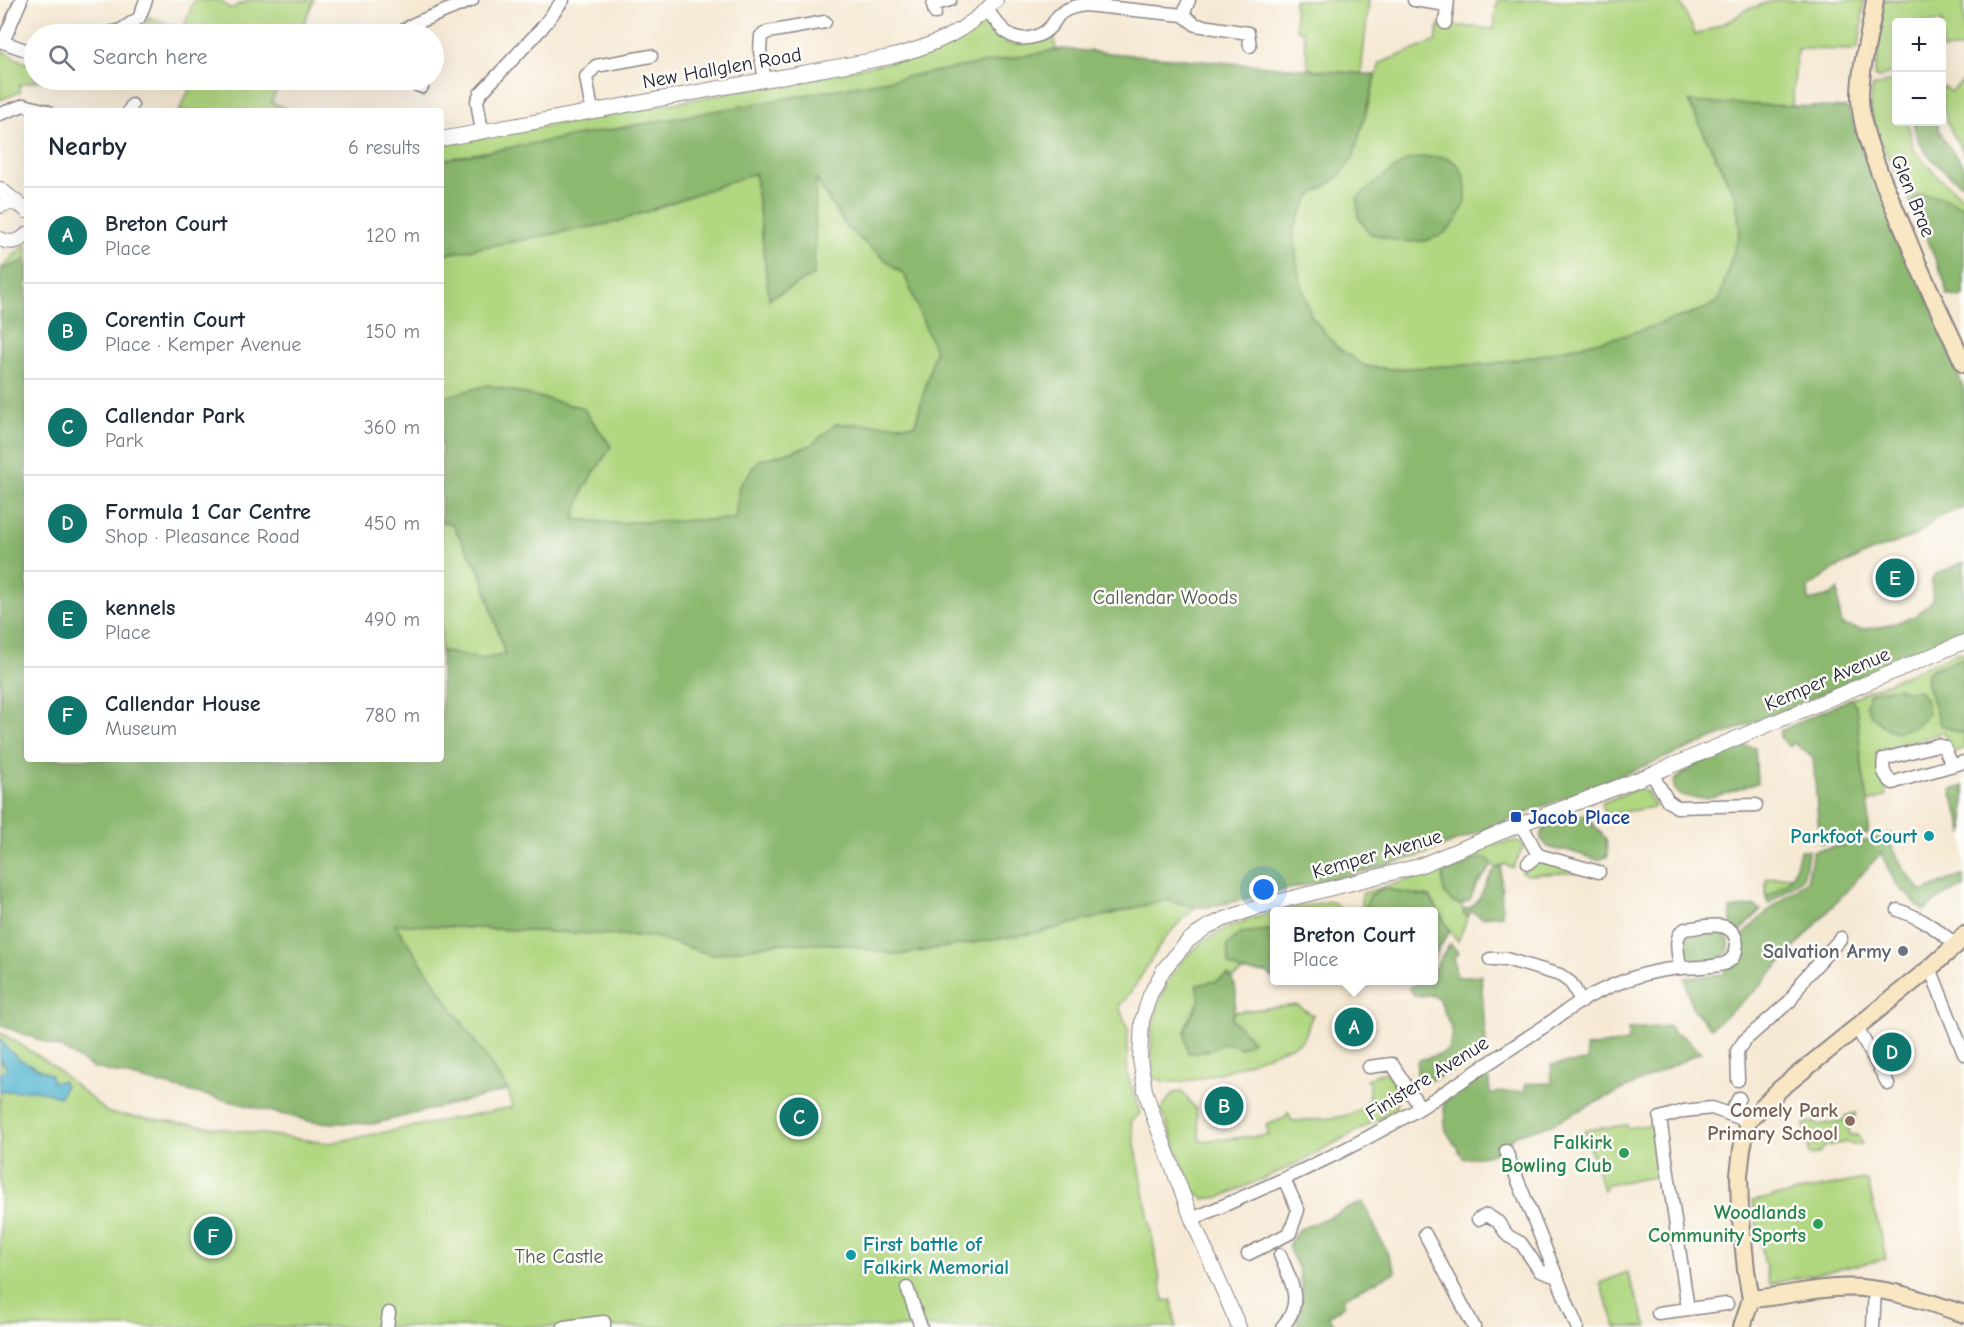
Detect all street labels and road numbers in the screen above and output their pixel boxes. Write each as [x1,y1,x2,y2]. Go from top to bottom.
street label: New Hallglen Road [641,43,803,93]
street label: Glen Brae [1886,151,1940,241]
street label: Kemper Avenue [1761,642,1893,716]
street label: Kemper Avenue [1309,824,1445,884]
street label: Finistere Avenue [1361,1031,1493,1125]

